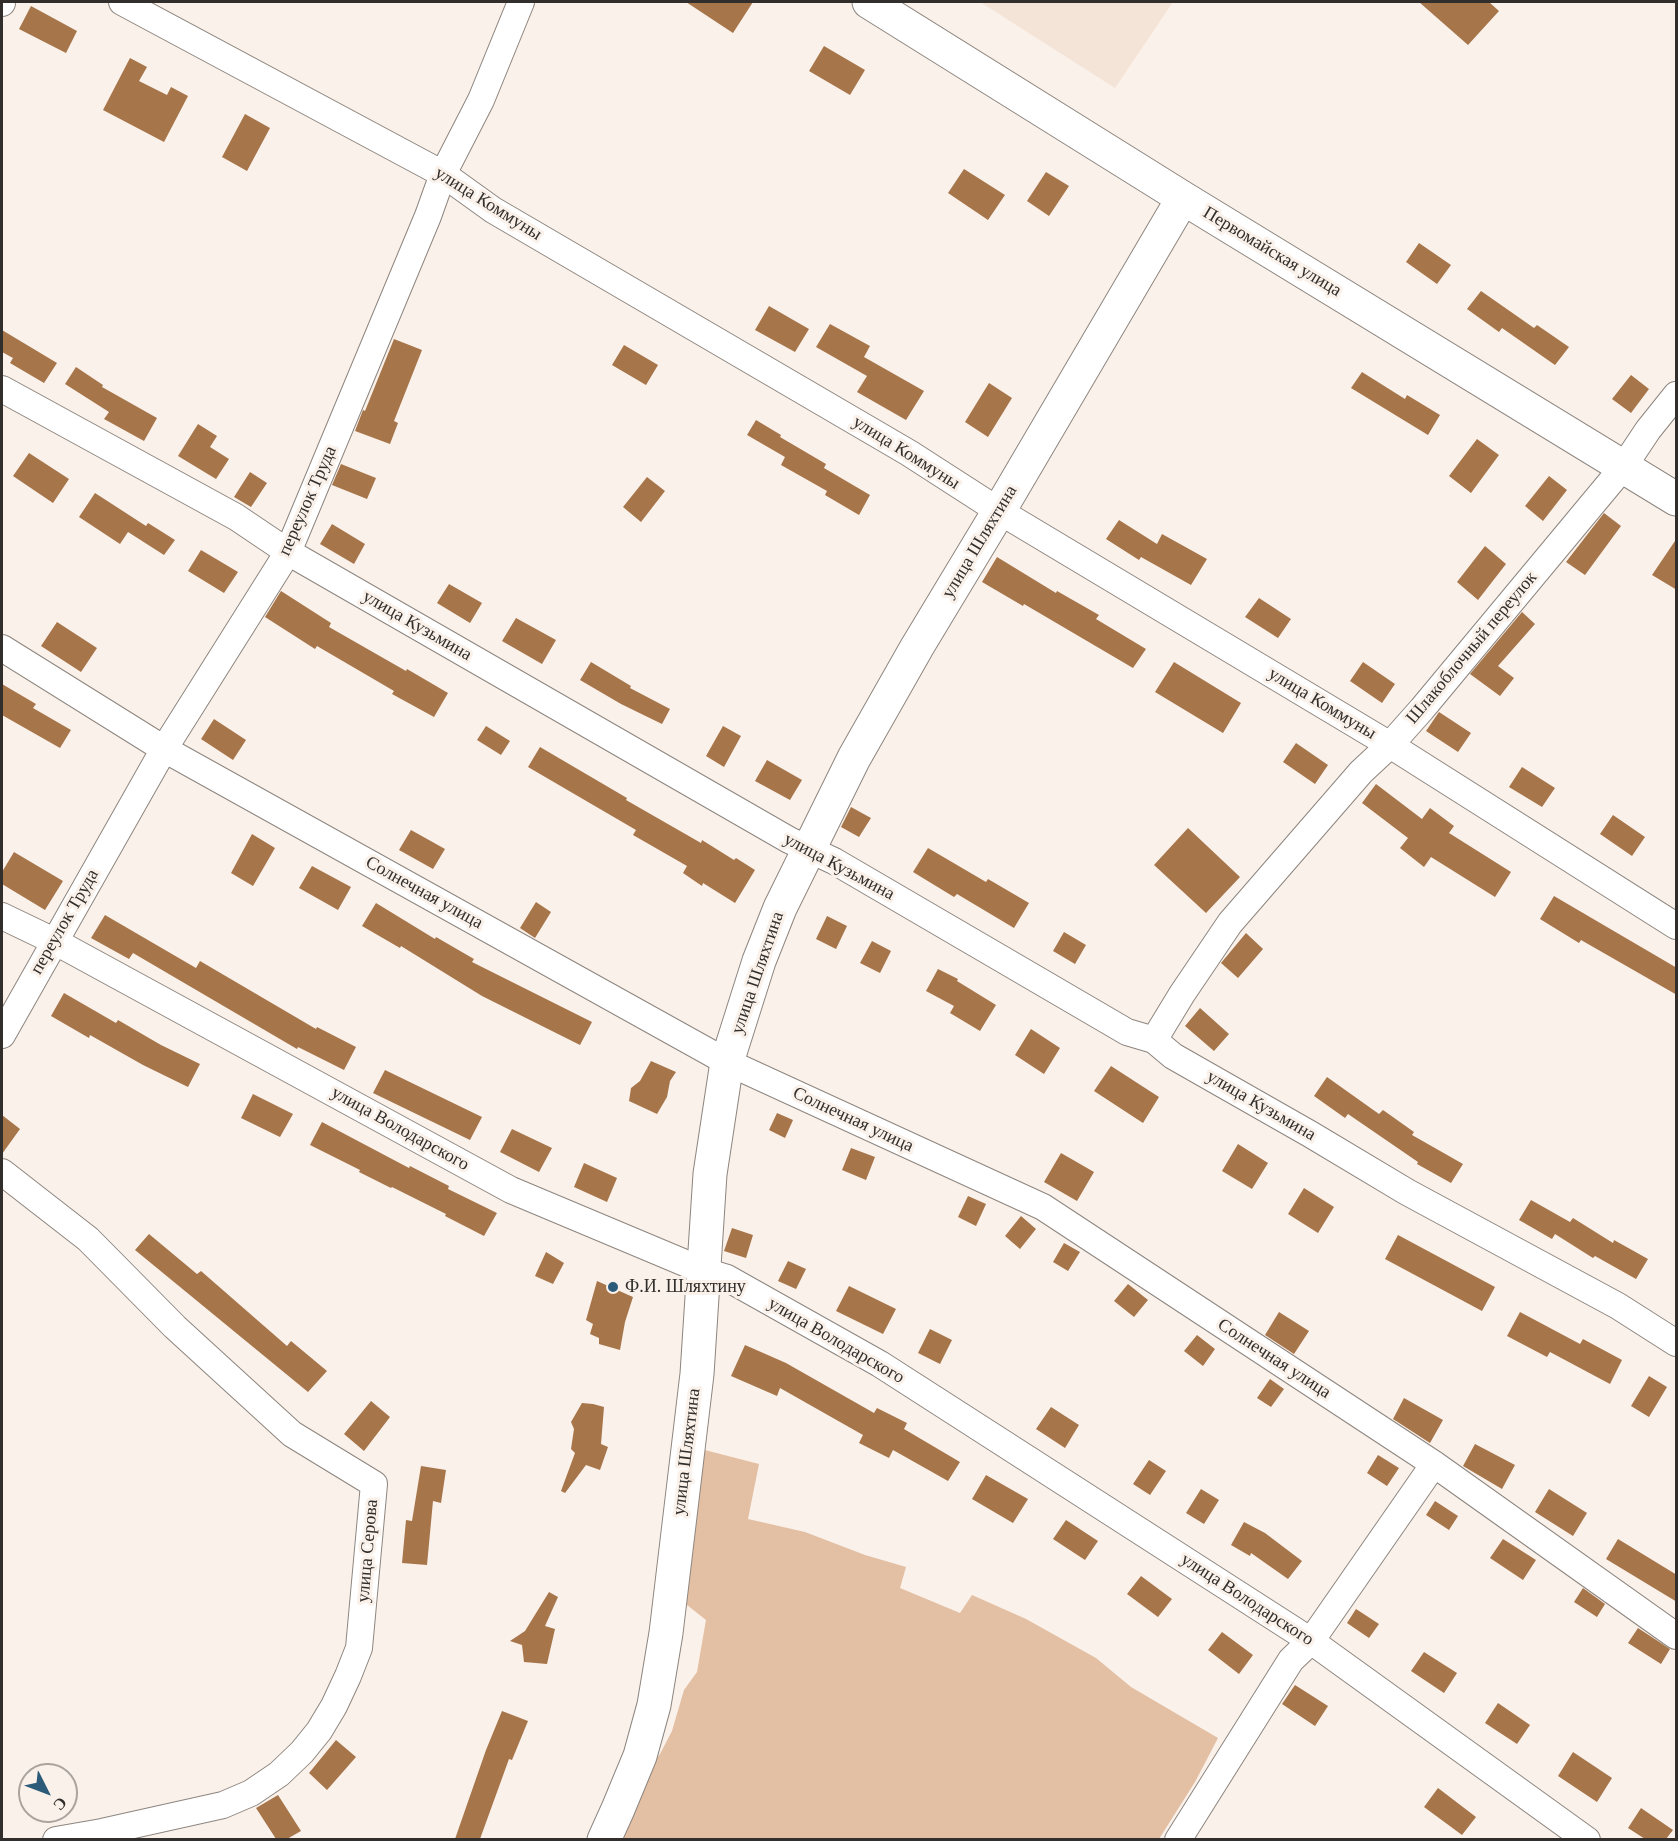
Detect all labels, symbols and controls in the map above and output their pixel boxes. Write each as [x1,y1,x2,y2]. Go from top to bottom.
street label: улица Коммуны [430,162,546,246]
street label: Первомайская улица [1199,202,1345,302]
street label: улица Коммуны [848,411,964,495]
street label: переулок Труда [274,443,342,559]
street label: улица Шляхтина [938,482,1022,602]
street label: Шлакоблочный переулок [1402,567,1542,729]
street label: улица Кузьмина [359,586,475,666]
street label: улица Коммуны [1264,663,1380,745]
street label: улица Кузьмина [780,829,898,905]
street label: Солнечная улица [362,852,486,934]
street label: переулок Труда [26,866,104,978]
street label: улица Шляхтина [727,909,789,1037]
street label: улица Кузьмина [1203,1066,1319,1146]
street label: улица Володарского [327,1082,473,1176]
street label: Солнечная улица [789,1083,917,1157]
place label: Ф.И. Шляхтину [625,1276,746,1298]
marker: Ф.И. Шляхтину [606,1280,620,1294]
street label: улица Володарского [764,1293,908,1389]
street label: Солнечная улица [1213,1314,1335,1404]
street label: улица Шляхтина [668,1387,706,1517]
street label: улица Серова [353,1499,383,1603]
street label: улица Володарского [1177,1549,1317,1651]
north arrow [18,1763,78,1823]
text: С [50,1794,70,1814]

